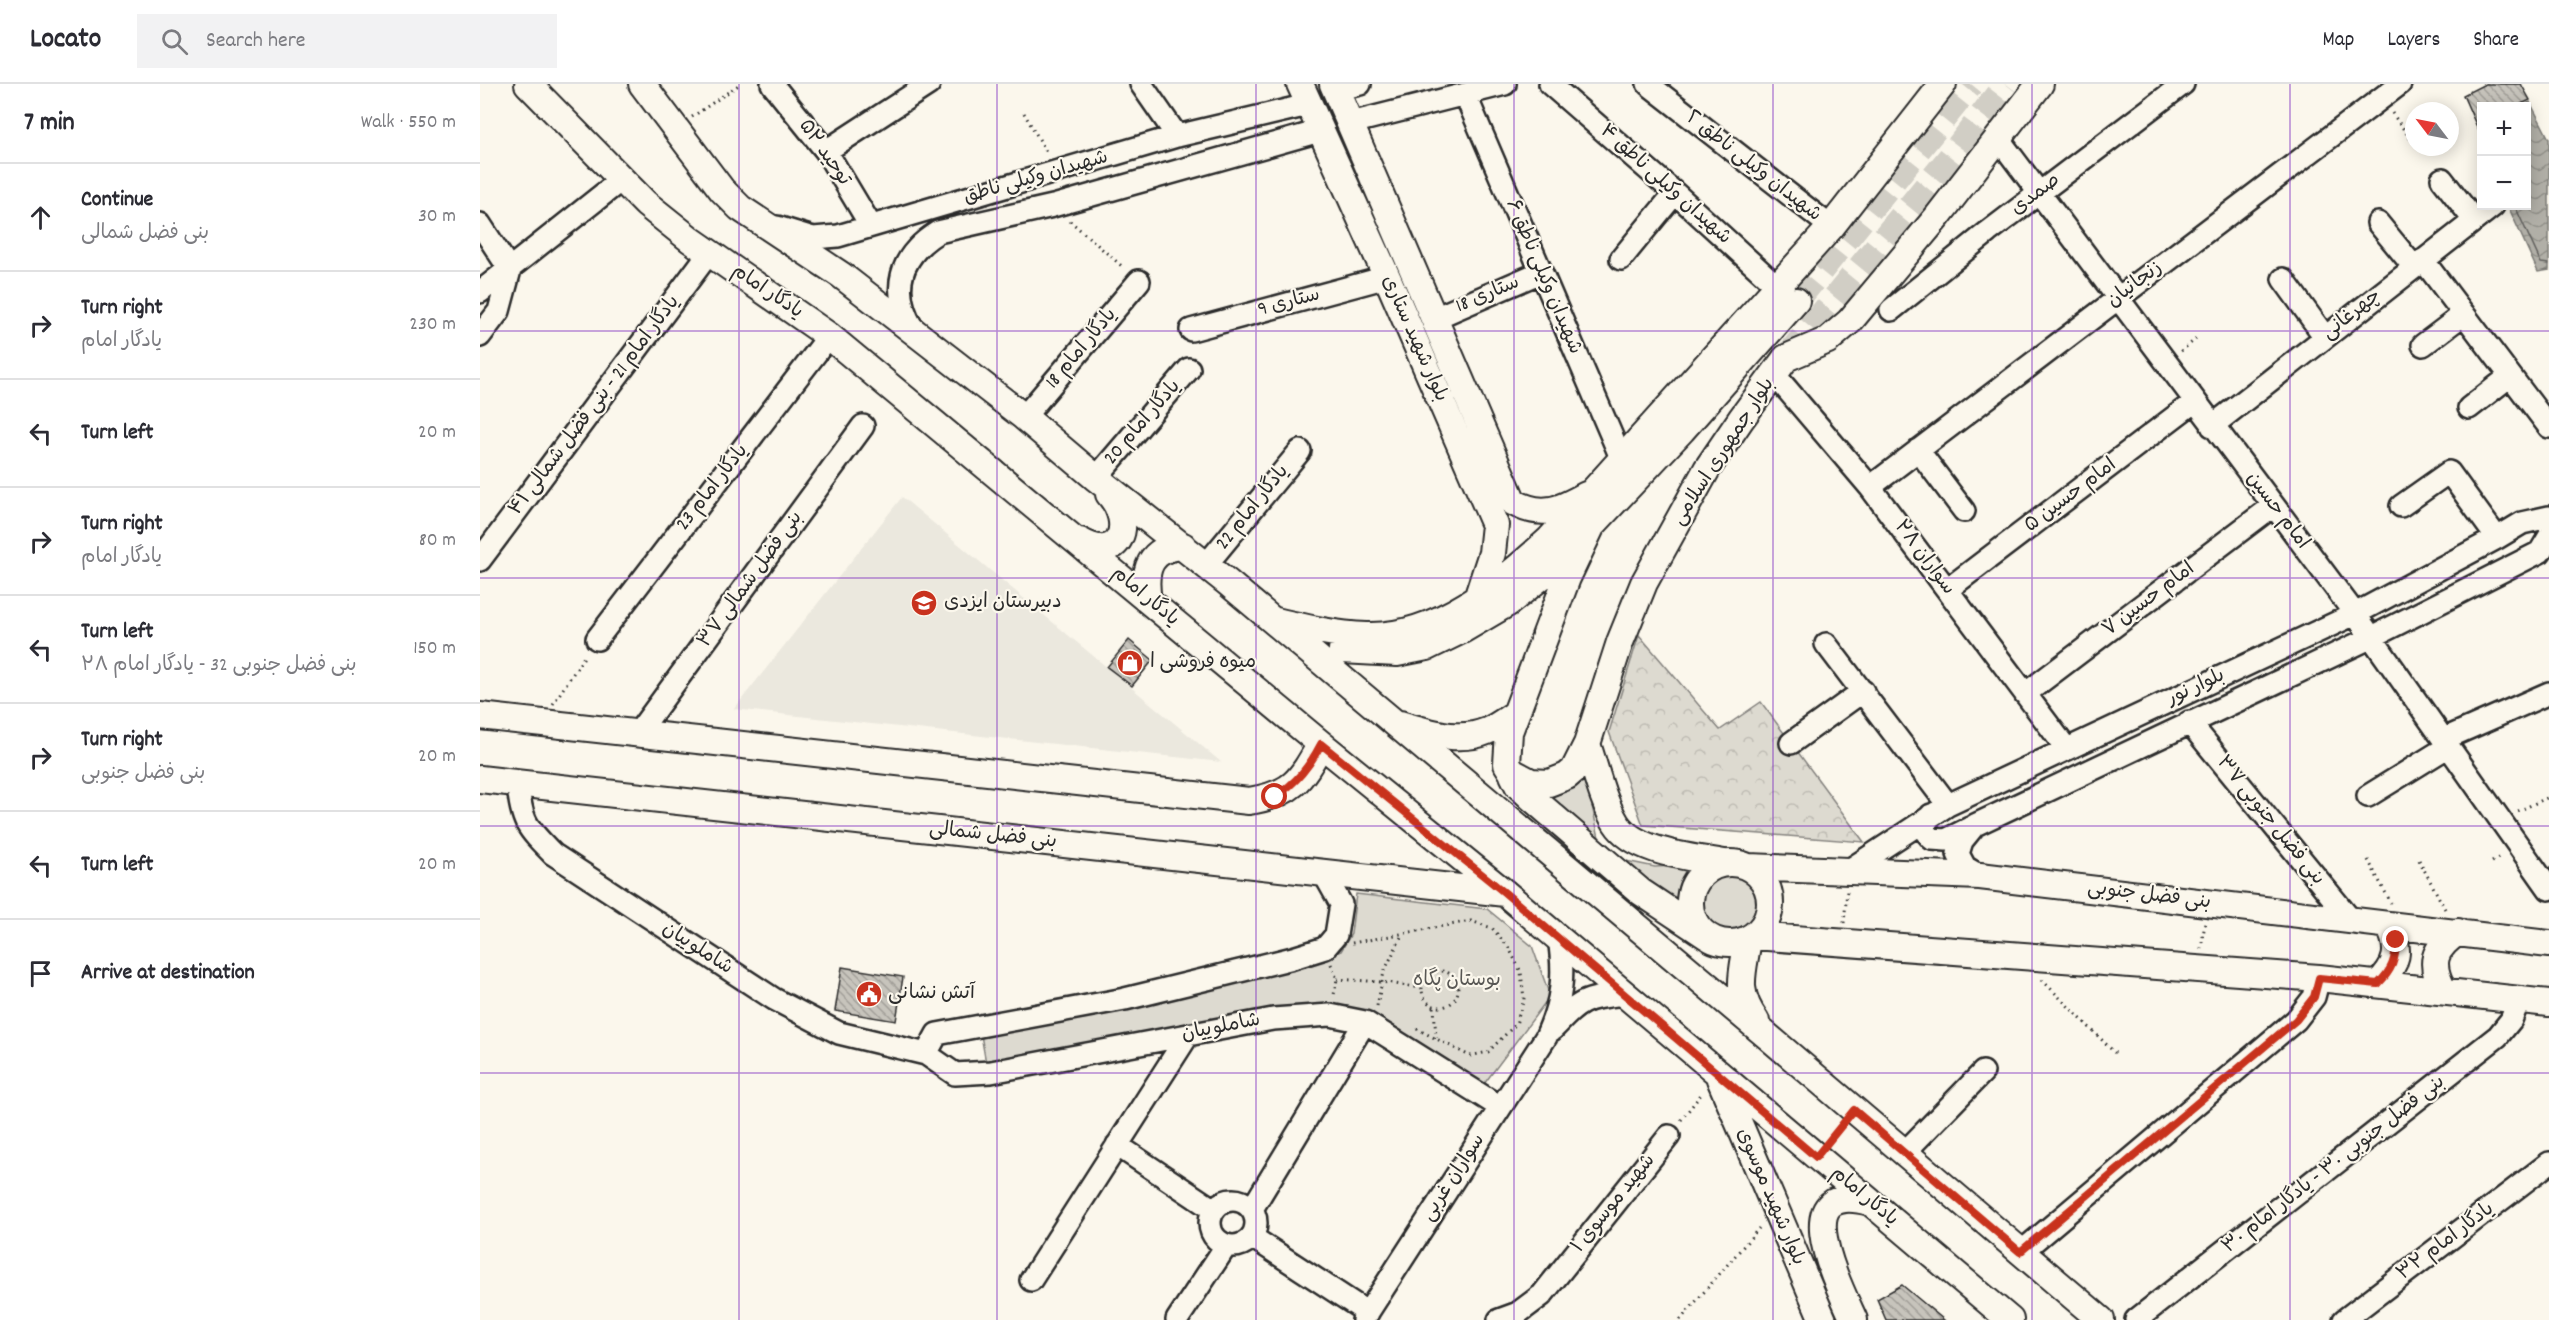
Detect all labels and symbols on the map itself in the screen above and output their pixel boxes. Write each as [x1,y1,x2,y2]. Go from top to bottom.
north arrow [2405,102,2459,156]
street label: شهیدان وکیلی ناطق ٢ [1679,105,1827,229]
street label: توحید ۵۲ [791,114,857,192]
street label: شهیدان وکیلی ناطق ۴ [1593,118,1737,252]
street label: شهیدان وکیلی ناطق [960,144,1112,212]
street label: صمدی [2005,167,2067,223]
street label: شهیدان وکیلی ناطق ۶ [1498,195,1588,359]
street label: زنجانیان [2101,255,2169,315]
street label: یادگار امام [726,258,808,326]
street label: ستاری 18 [1452,269,1524,321]
street label: بلوار شهید ستاری [1374,271,1454,407]
street label: ستاری 9 [1255,281,1323,325]
street label: چهرغانی [2316,283,2388,347]
street label: یادگار امام 21 - بنی فضل شمالی ۴۱ [503,290,687,522]
street label: یادگار امام 18 [1040,302,1124,396]
street label: بلوار جمهوری اسلامی [1666,373,1782,531]
street label: یادگار امام 20 [1098,374,1188,472]
street label: یادگار امام 23 [670,439,756,537]
street label: امام حسین ۵ [2019,452,2123,540]
street label: یادگار امام 22 [1210,459,1296,557]
street label: امام حسین [2239,466,2315,556]
street label: بنی فضل شمالی ۳۷ [692,506,810,654]
street label: سواران ۲۸ [1887,515,1961,601]
street label: امام حسین ۷ [2097,556,2201,644]
street label: یادگار امام [1105,560,1185,634]
school or university icon: دبیرستان ایزدی [909,588,939,618]
place label: دبیرستان ایزدی [944,589,1062,617]
shop icon: میوه فروشی ا [1115,648,1145,678]
place label: میوه فروشی ا [1150,649,1256,677]
street label: بلوار نور [2161,662,2230,714]
street label: بنی فضل جنوبی ۳۷ [2209,750,2331,892]
route start [1261,783,1287,809]
street label: بنی فضل شمالی [928,815,1058,857]
street label: بنی فضل جنوبی [2086,875,2212,917]
street label: شاملوییان [656,916,738,982]
route end [2382,926,2408,952]
park label: بوستان پگاه [1413,967,1501,995]
public building icon: آتش نشانی [854,979,884,1009]
place label: آتش نشانی [888,980,976,1008]
street label: شاملوییان [1179,1007,1263,1049]
street label: بنی فضل جنوبی ۳۰ - یادگار امام ۳۰ [2217,1069,2451,1261]
street label: بلوار شهید موسوی [1728,1124,1812,1270]
street label: سواران غربی [1415,1129,1493,1227]
street label: شهید موسوی ۱ [1565,1148,1663,1260]
street label: یادگار امام [1824,1160,1904,1234]
street label: یادگار امام ۳۲ [2391,1196,2501,1288]

